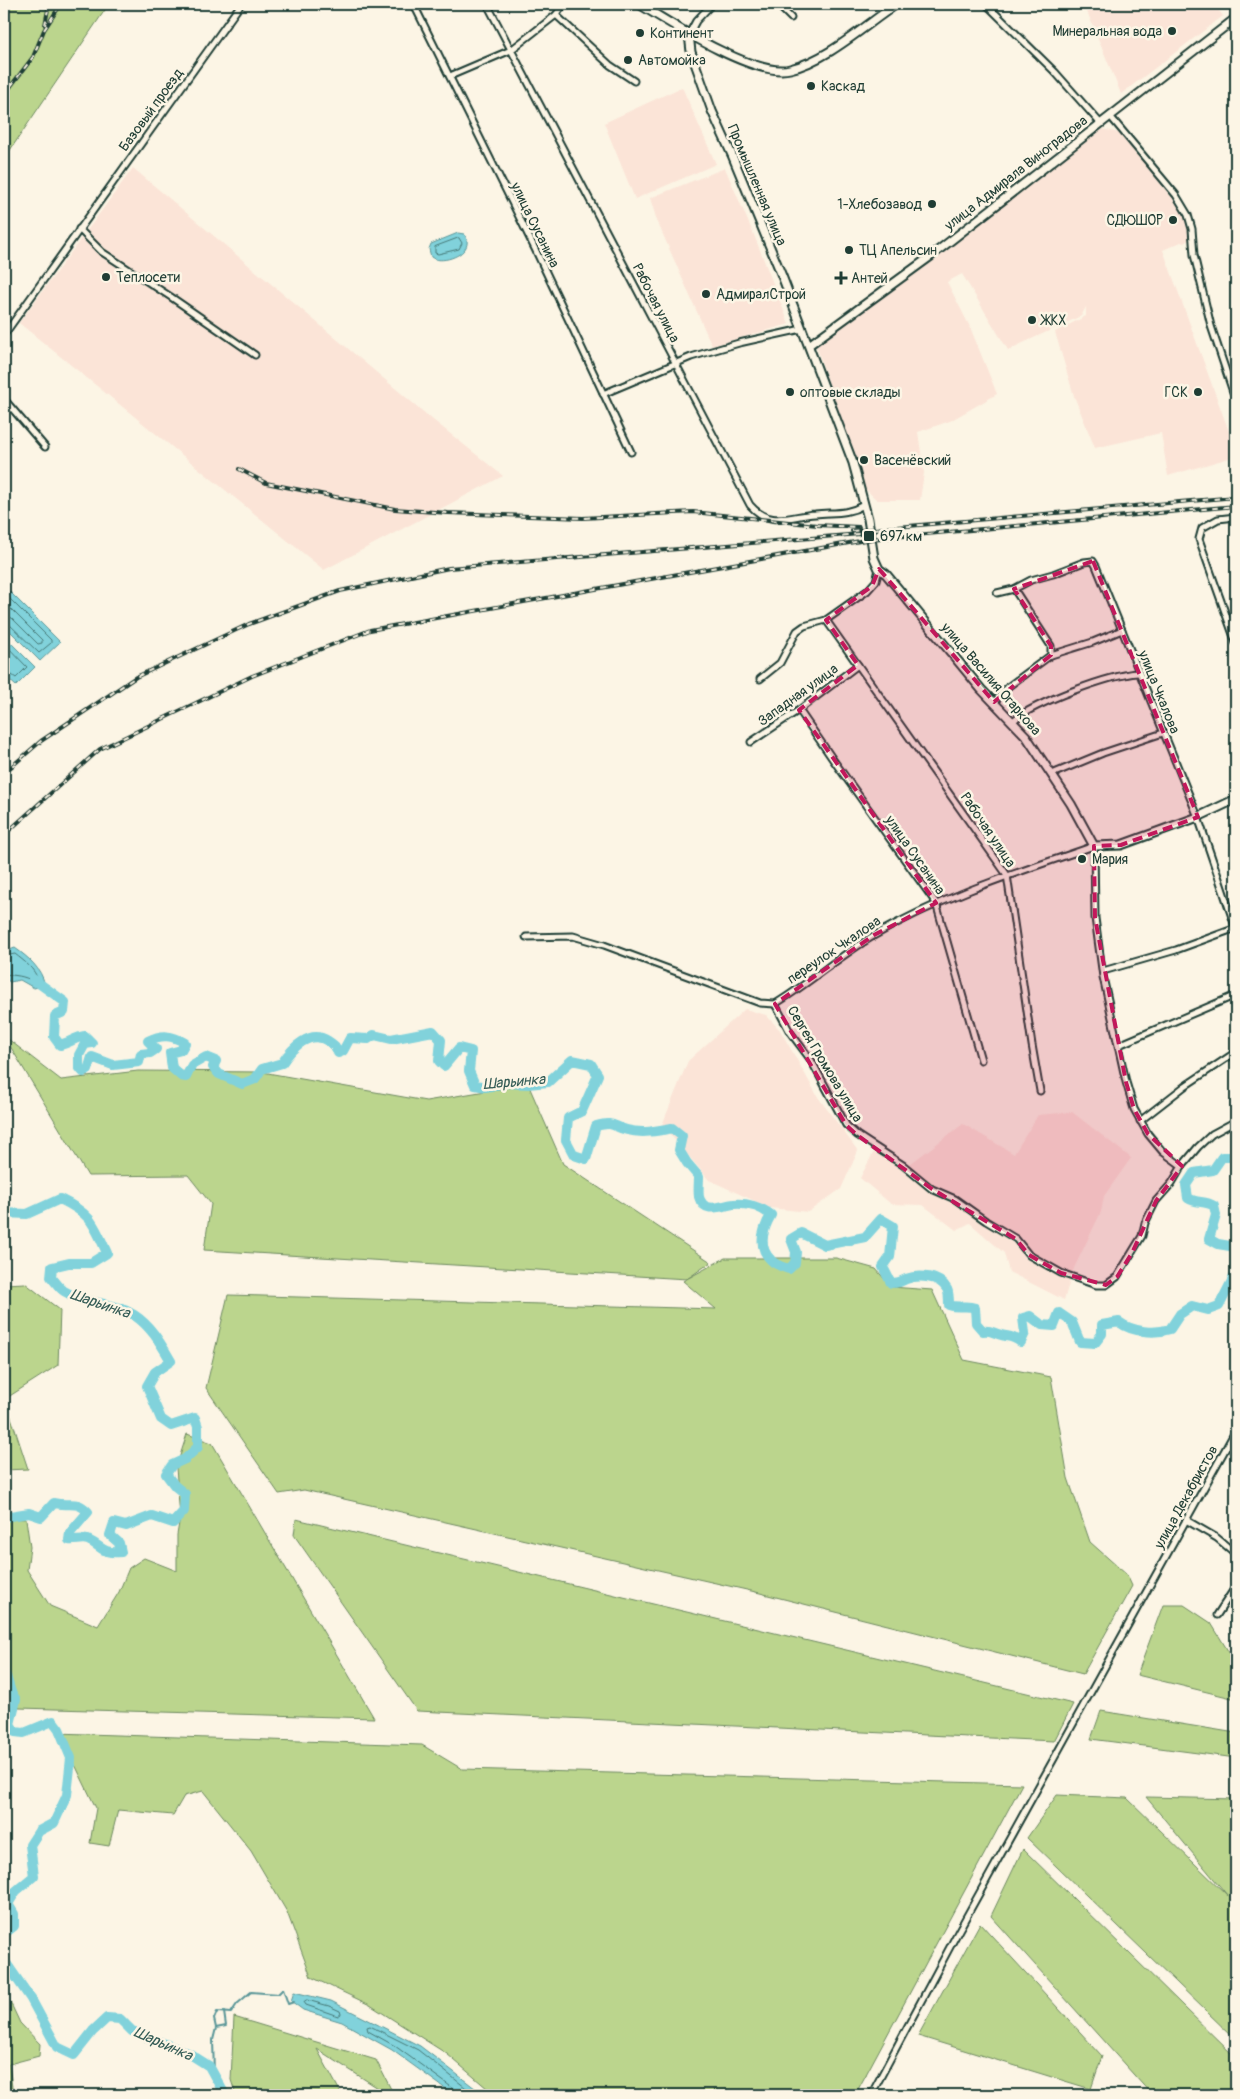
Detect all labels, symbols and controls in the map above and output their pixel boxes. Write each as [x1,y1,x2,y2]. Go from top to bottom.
place label: Минеральная вода [1052,23,1162,40]
place label: Континент [650,25,714,42]
marker: Минеральная вода [1166,25,1178,37]
marker: Континент [634,27,646,39]
place label: Автомойка [638,52,706,69]
marker: Автомойка [622,54,634,66]
street label: Базовый проезд [115,65,187,155]
place label: Каскад [821,78,865,95]
marker: Каскад [805,80,817,92]
street label: улица Адмирала Виноградова [940,112,1091,235]
street label: Промышленная улица [724,122,790,248]
street label: улица Сусанина [507,179,563,270]
place label: 1-Хлебозавод [837,196,923,213]
marker: 1-Хлебозавод [926,198,938,210]
place label: СДЮШОР [1107,212,1163,229]
marker: СДЮШОР [1167,214,1179,226]
place label: ТЦ Апельсин [859,242,937,259]
marker: ТЦ Апельсин [843,244,855,256]
street label: Рабочая улица [629,261,683,345]
place label: Теплосети [116,269,180,286]
place label: Антей [851,270,888,287]
marker: Теплосети [100,271,112,283]
marker: Антей [835,272,847,284]
place label: АдмиралСтрой [716,286,806,303]
marker: АдмиралСтрой [700,288,712,300]
place label: ЖКХ [1040,312,1066,329]
marker: ЖКХ [1026,314,1038,326]
place label: оптовые склады [800,384,901,401]
place label: ГСК [1165,384,1188,401]
marker: оптовые склады [784,386,796,398]
marker: ГСК [1192,386,1204,398]
place label: Васенёвский [874,452,951,469]
marker: Васенёвский [858,454,870,466]
place label: 697 км [880,528,922,545]
marker: 697 км [862,529,876,543]
street label: улица Василия Огаркова [937,618,1045,739]
street label: улица Чкалова [1134,647,1183,736]
street label: Западная улица [755,660,841,730]
street label: Рабочая улица [957,789,1019,871]
street label: улица Сусанина [881,811,949,898]
place label: Мария [1092,851,1128,868]
marker: Мария [1076,853,1088,865]
street label: переулок Чкалова [784,912,884,988]
street label: Сергея Громова улица [784,1003,866,1125]
water label: Шарьинка [482,1070,547,1094]
water label: Шарьинка [68,1285,133,1323]
street label: улица Декабристов [1150,1442,1222,1553]
water label: Шарьинка [131,2023,196,2066]

